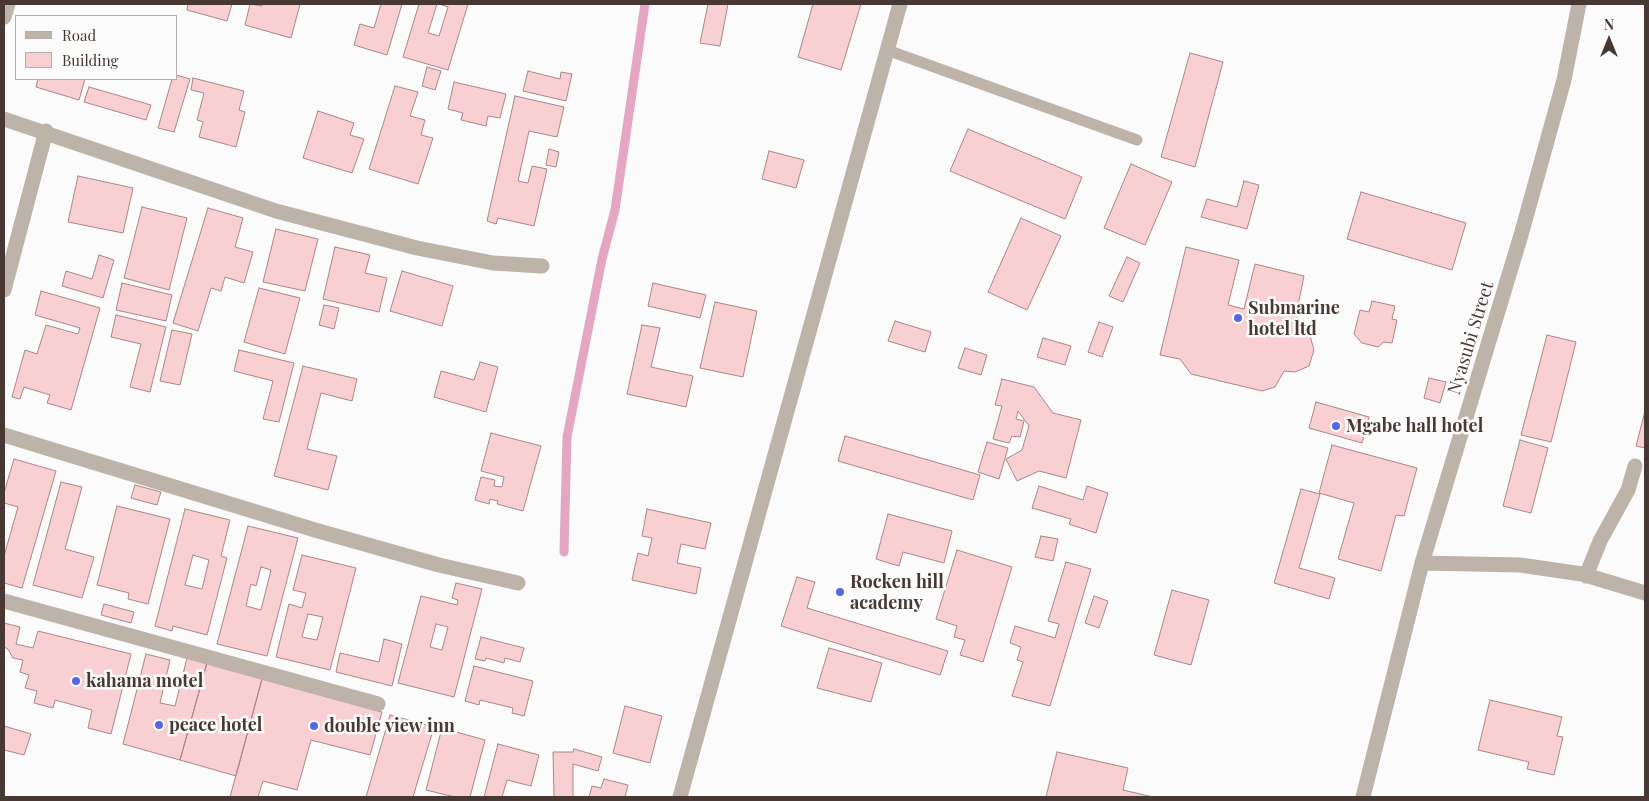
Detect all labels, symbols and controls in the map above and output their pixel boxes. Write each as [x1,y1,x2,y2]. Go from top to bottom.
legend [15,15,178,80]
north arrow [1584,15,1634,65]
text: N [1604,15,1614,34]
text: Road [62,25,96,45]
text: Building [62,50,118,70]
street label: Nyasubi Street [1444,279,1498,397]
place label: Submarine hotel ltd [1248,297,1340,340]
marker: Submarine hotel ltd [1232,312,1244,324]
place label: Mgabe hall hotel [1346,415,1483,437]
marker: Mgabe hall hotel [1330,420,1342,432]
place label: Rocken hill academy [850,571,944,614]
marker: Rocken hill academy [834,586,846,598]
place label: kahama motel [86,670,203,692]
marker: kahama motel [70,675,82,687]
place label: peace hotel [169,714,262,736]
place label: double view inn [324,715,455,737]
marker: peace hotel [153,719,165,731]
marker: double view inn [308,720,320,732]

